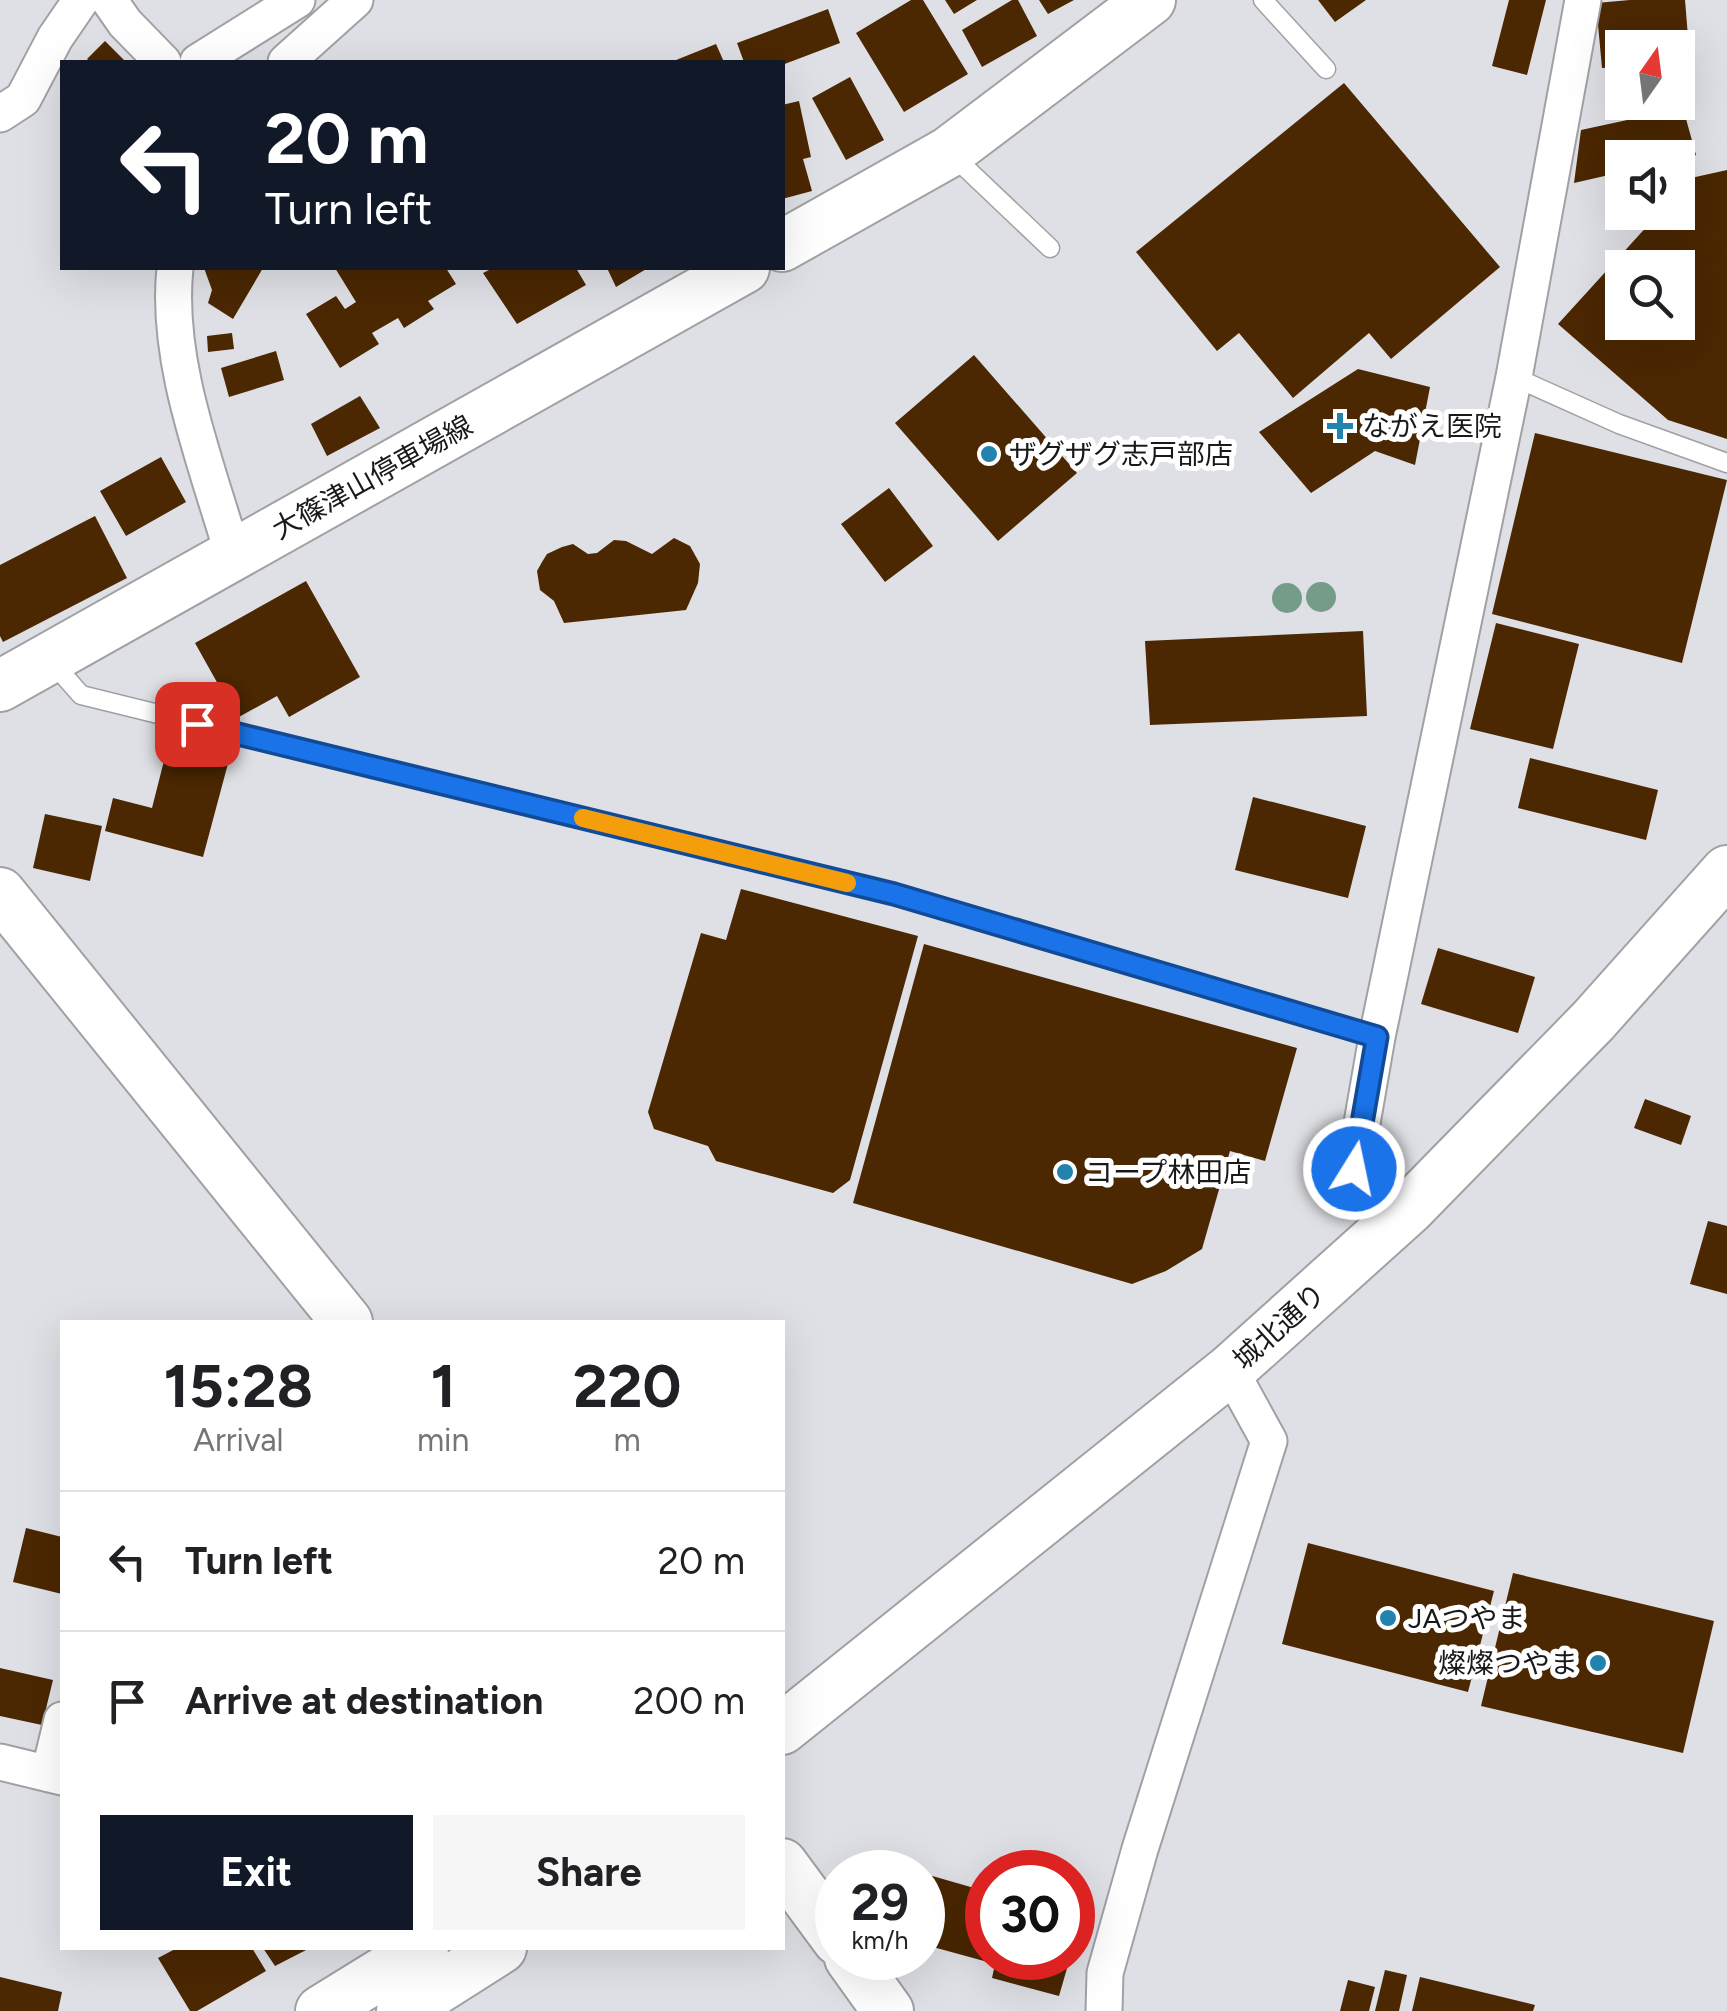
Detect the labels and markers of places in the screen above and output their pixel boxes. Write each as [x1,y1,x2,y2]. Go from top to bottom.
place label: ながえ医院 [1362,409,1502,443]
marker: ながえ医院 [1327,413,1353,439]
place label: ザグザグ志戸部店 [1009,437,1233,471]
marker: ザグザグ志戸部店 [978,443,1000,465]
pin [155,682,240,767]
place label: コープ林田店 [1085,1155,1251,1189]
marker: コープ林田店 [1054,1161,1076,1183]
place label: JAつやま [1408,1601,1525,1635]
marker: JAつやま [1377,1607,1399,1629]
place label: 燦燦つやま [1438,1646,1578,1680]
marker: 燦燦つやま [1587,1652,1609,1674]

